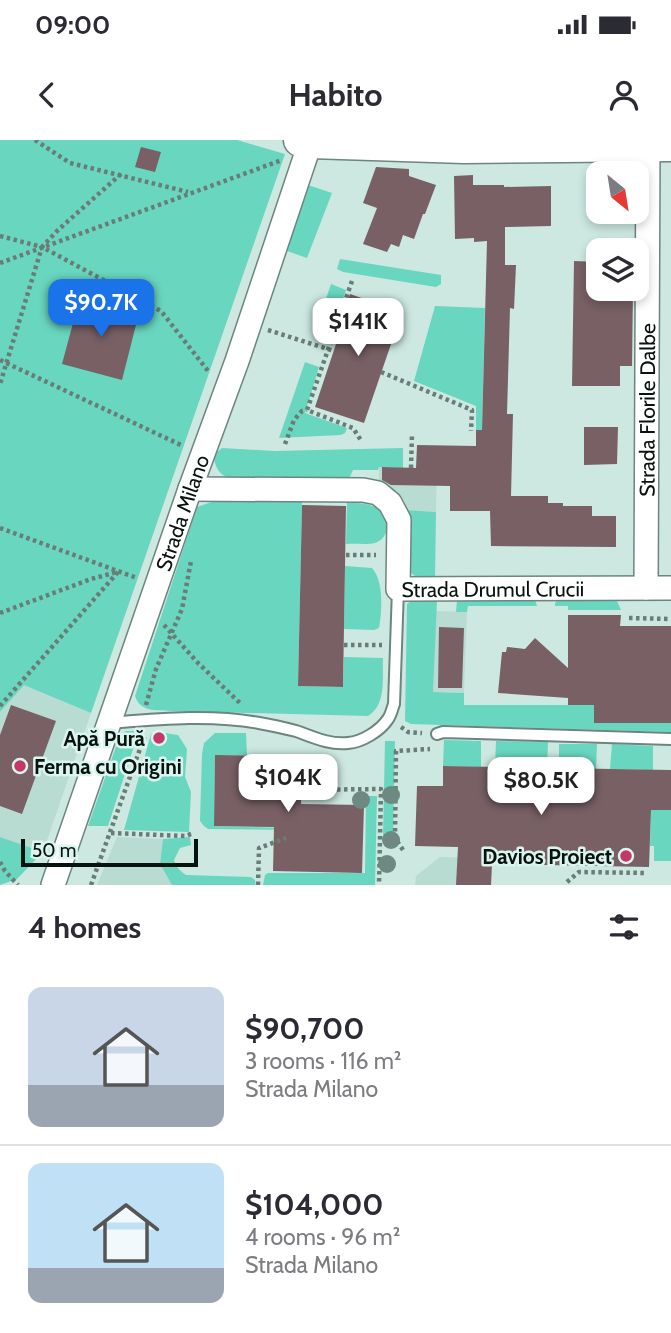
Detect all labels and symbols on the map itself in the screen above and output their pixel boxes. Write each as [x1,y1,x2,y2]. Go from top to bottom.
north arrow [586,161,649,224]
pin: $90.7K [44,280,158,339]
pin: $141K [309,298,407,358]
street label: Strada Florile Dalbe [634,323,660,497]
street label: Strada Milano [150,451,214,574]
street label: Strada Drumul Crucii [401,576,584,601]
place label: Apă Pură [63,726,146,751]
marker: Apă Pură [151,730,167,746]
place label: Ferma cu Origini [34,754,182,779]
pin: $104K [239,754,337,814]
marker: Ferma cu Origini [12,758,28,774]
pin: $80.5K [484,758,598,817]
scale bar [21,836,198,868]
place label: Davios Proiect [482,844,612,869]
marker: Davios Proiect [618,848,634,864]

